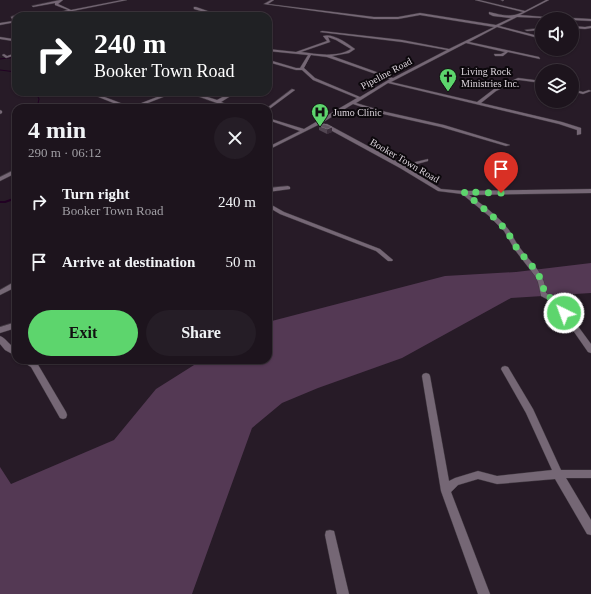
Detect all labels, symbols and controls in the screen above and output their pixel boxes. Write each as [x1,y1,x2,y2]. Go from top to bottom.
map controls [535,12,579,108]
button: sound [535,12,579,56]
icon: right [28,28,80,80]
text: 240 m [94,28,166,59]
street label: Pipeline Road [359,55,414,92]
text: Booker Town Road [94,61,234,81]
button: layers [535,64,579,108]
place label: Living Rock Ministries Inc. [461,66,519,89]
church icon: Living Rock Ministries Inc. [438,67,458,92]
hospital icon: Jumo Clinic [310,102,330,127]
place label: Jumo Clinic [333,107,382,118]
text: 4 min [28,117,86,143]
button: close [214,117,256,159]
street label: Booker Town Road [368,136,441,185]
text: 290 m · 06:12 [28,145,101,160]
pin [484,152,518,193]
icon: arrive [490,158,512,180]
text: Turn right [62,186,129,202]
icon: right [28,191,50,213]
text: 240 m [218,194,256,210]
text: Booker Town Road [62,203,163,218]
icon: arrive [28,251,50,273]
text: Arrive at destination [62,254,195,270]
text: 50 m [226,254,256,270]
position arrow [543,292,585,334]
button: Exit [28,310,138,356]
button: Share [146,310,256,356]

